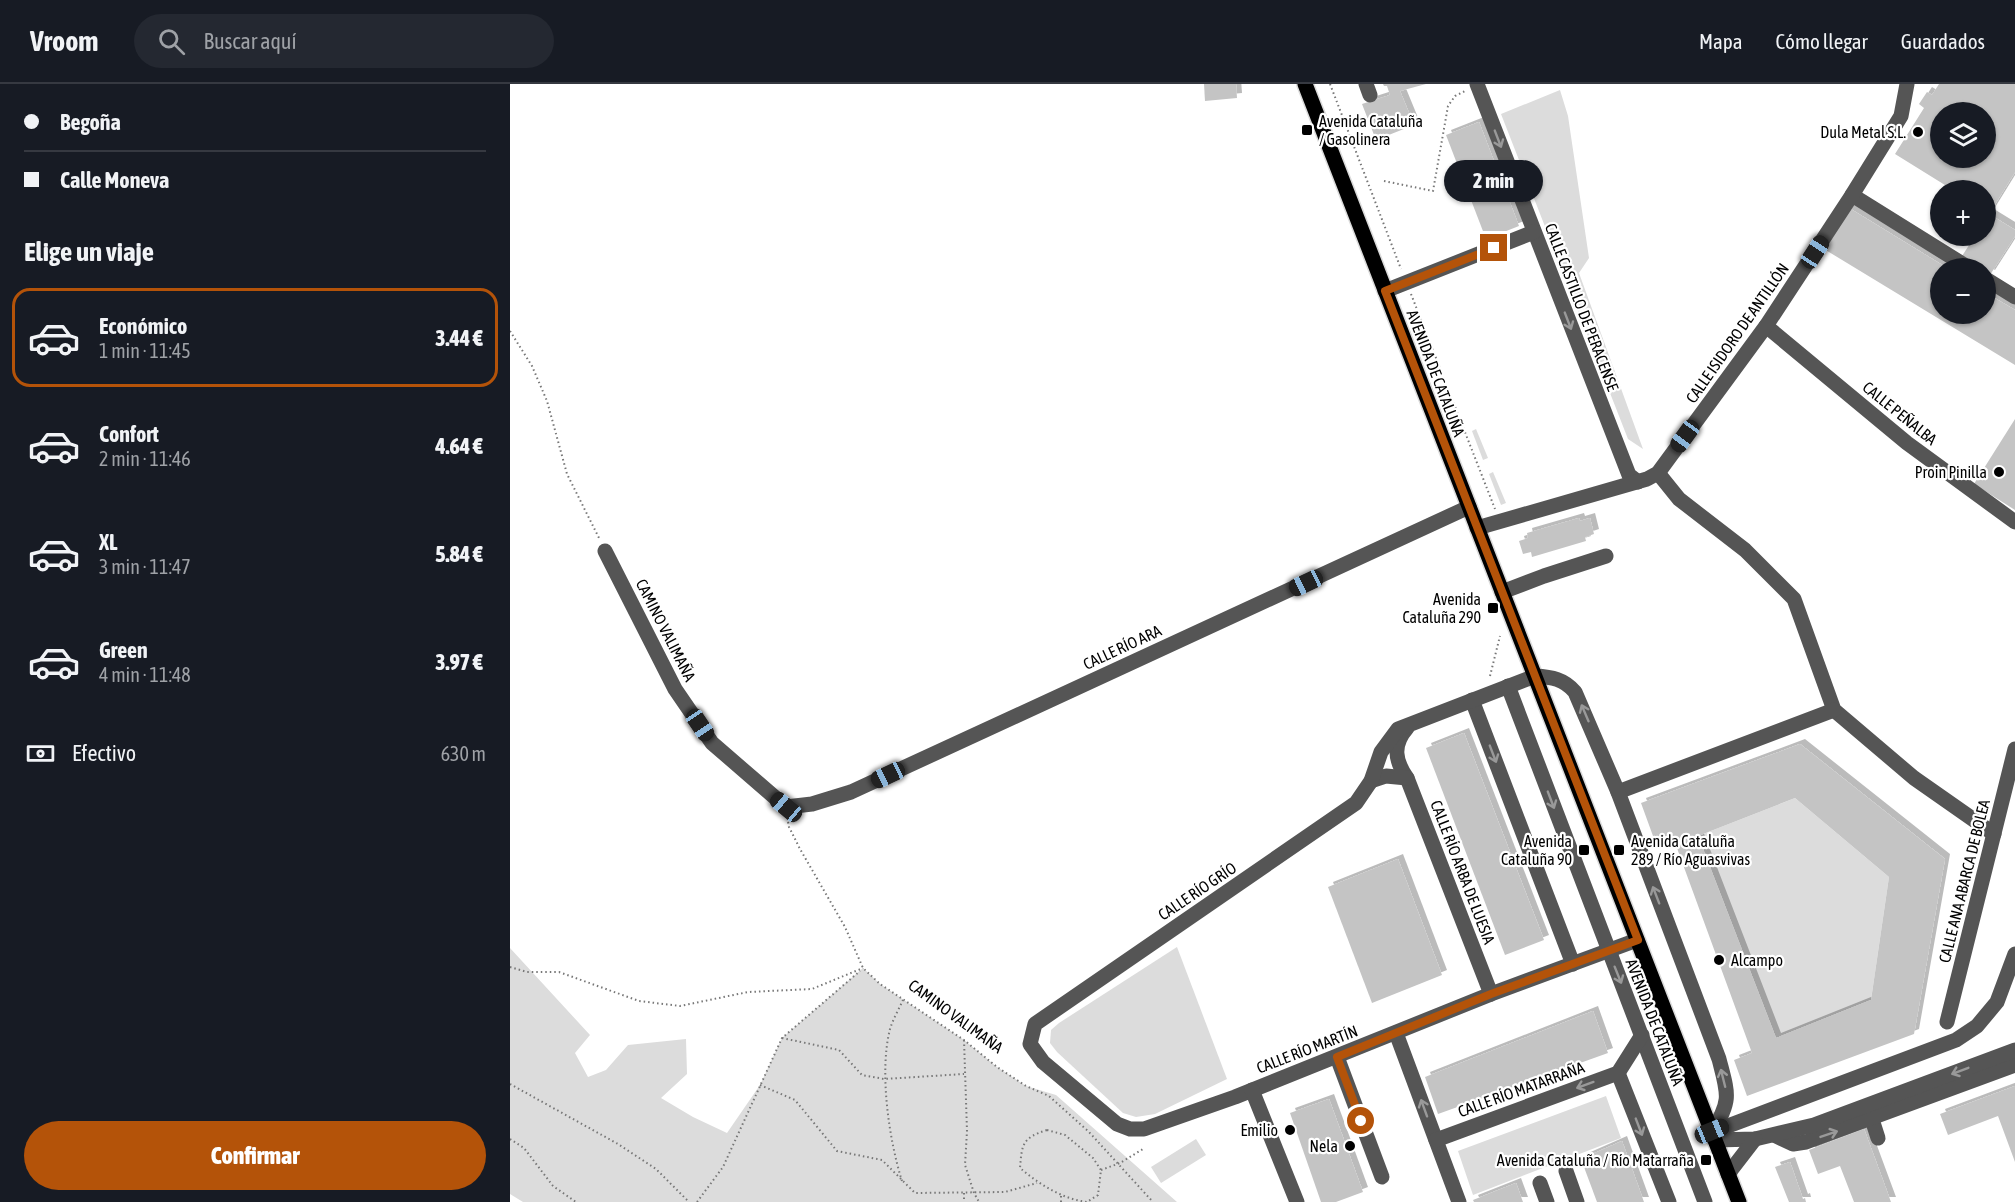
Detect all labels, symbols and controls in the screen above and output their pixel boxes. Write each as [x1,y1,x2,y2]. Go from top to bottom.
search box [134,14,554,68]
text: Vroom [30,25,98,57]
icon: search [155,25,188,58]
text: Buscar aquí [203,28,297,54]
text: Mapa [1699,29,1743,53]
text: Cómo llegar [1776,29,1868,53]
text: Guardados [1901,29,1985,53]
map controls [1930,102,1996,324]
button: layers [1930,102,1996,168]
text: Begoña [60,109,121,135]
place label: Avenida Cataluña / Gasolinera [1319,112,1423,148]
marker: Avenida Cataluña / Gasolinera [1300,123,1314,137]
place label: Dula Metal S.L. [1820,123,1906,141]
marker: Dula Metal S.L. [1911,125,1925,139]
one-way arrow [1493,129,1504,147]
callout: 2 min [1444,161,1544,203]
text: Calle Moneva [60,167,169,193]
text: 2 min [1473,169,1514,192]
button: + [1930,180,1996,246]
street label: CALLE CASTILLO DE PERACENSE [1542,221,1622,394]
car [1798,232,1832,272]
route end [1480,234,1507,261]
text: Elige un viaje [24,236,154,267]
button: − [1930,258,1996,324]
street label: CALLE ISIDORO DE ANTILLÓN [1682,260,1792,406]
street label: AVENIDA DE CATALUÑA [1404,307,1469,439]
icon: car [27,311,81,365]
one-way arrow [1564,311,1575,329]
text: Económico [99,313,187,339]
text: 3.44 € [435,325,483,351]
text: 1 min · 11:45 [99,339,191,362]
street label: CALLE PEÑALBA [1859,378,1941,448]
car [1667,416,1703,456]
icon: car [27,419,81,473]
text: Confort [99,421,159,447]
text: 4.64 € [435,433,483,459]
text: 2 min · 11:46 [99,447,191,470]
place label: Proin Pinilla [1915,463,1987,481]
marker: Proin Pinilla [1992,465,2006,479]
icon: car [27,527,81,581]
text: XL [99,529,117,555]
text: 5.84 € [435,541,483,567]
text: 3 min · 11:47 [99,555,191,578]
car [1286,567,1326,599]
street label: CAMINO VALIMAÑA [632,576,700,684]
place label: Avenida Cataluña 290 [1402,590,1481,626]
marker: Avenida Cataluña 290 [1486,601,1500,615]
street label: CALLE RÍO ARA [1080,621,1164,673]
icon: car [27,635,81,689]
text: Green [99,637,148,663]
text: 3.97 € [435,649,483,675]
text: 4 min · 11:48 [99,663,191,686]
car [682,705,718,745]
one-way arrow [1578,705,1590,723]
icon: cash [24,737,57,770]
text: Efectivo [72,740,136,766]
text: 630 m [441,742,486,765]
one-way arrow [1489,745,1500,763]
car [868,759,908,791]
car [766,789,806,825]
one-way arrow [1546,790,1557,809]
street label: CALLE ANA ABARCA DE BOLEA [1935,797,1993,965]
street label: CALLE RÍO ARBA DE LUESIA [1427,798,1499,947]
place label: Avenida Cataluña 90 [1501,832,1572,868]
place label: Avenida Cataluña 289 / Río Aguasvivas [1631,832,1750,869]
marker: Avenida Cataluña 90 [1577,843,1591,857]
marker: Avenida Cataluña 289 / Río Aguasvivas [1612,843,1626,857]
street label: CALLE RÍO GRÍO [1155,858,1239,924]
one-way arrow [1650,886,1661,904]
place label: Alcampo [1731,951,1783,970]
marker: Alcampo [1712,953,1726,967]
street label: AVENIDA DE CATALUÑA [1623,956,1688,1088]
one-way arrow [1613,965,1624,984]
street label: CAMINO VALIMAÑA [905,976,1007,1056]
street label: CALLE RÍO MARTÍN [1254,1021,1360,1077]
street label: CALLE RÍO MATARRAÑA [1455,1058,1587,1120]
one-way arrow [1951,1066,1970,1077]
one-way arrow [1717,1068,1729,1087]
one-way arrow [1576,1080,1595,1091]
one-way arrow [1418,1099,1429,1118]
route start [1347,1107,1374,1134]
car [1692,1116,1732,1146]
one-way arrow [1634,1118,1645,1136]
button: Confirmar [24,1121,486,1190]
place label: Emilio [1241,1121,1278,1139]
marker: Emilio [1283,1123,1297,1137]
one-way arrow [1819,1128,1838,1139]
place label: Nela [1310,1137,1338,1155]
marker: Nela [1343,1139,1357,1153]
place label: Avenida Cataluña / Río Matarraña [1497,1151,1694,1169]
marker: Avenida Cataluña / Río Matarraña [1699,1153,1713,1167]

